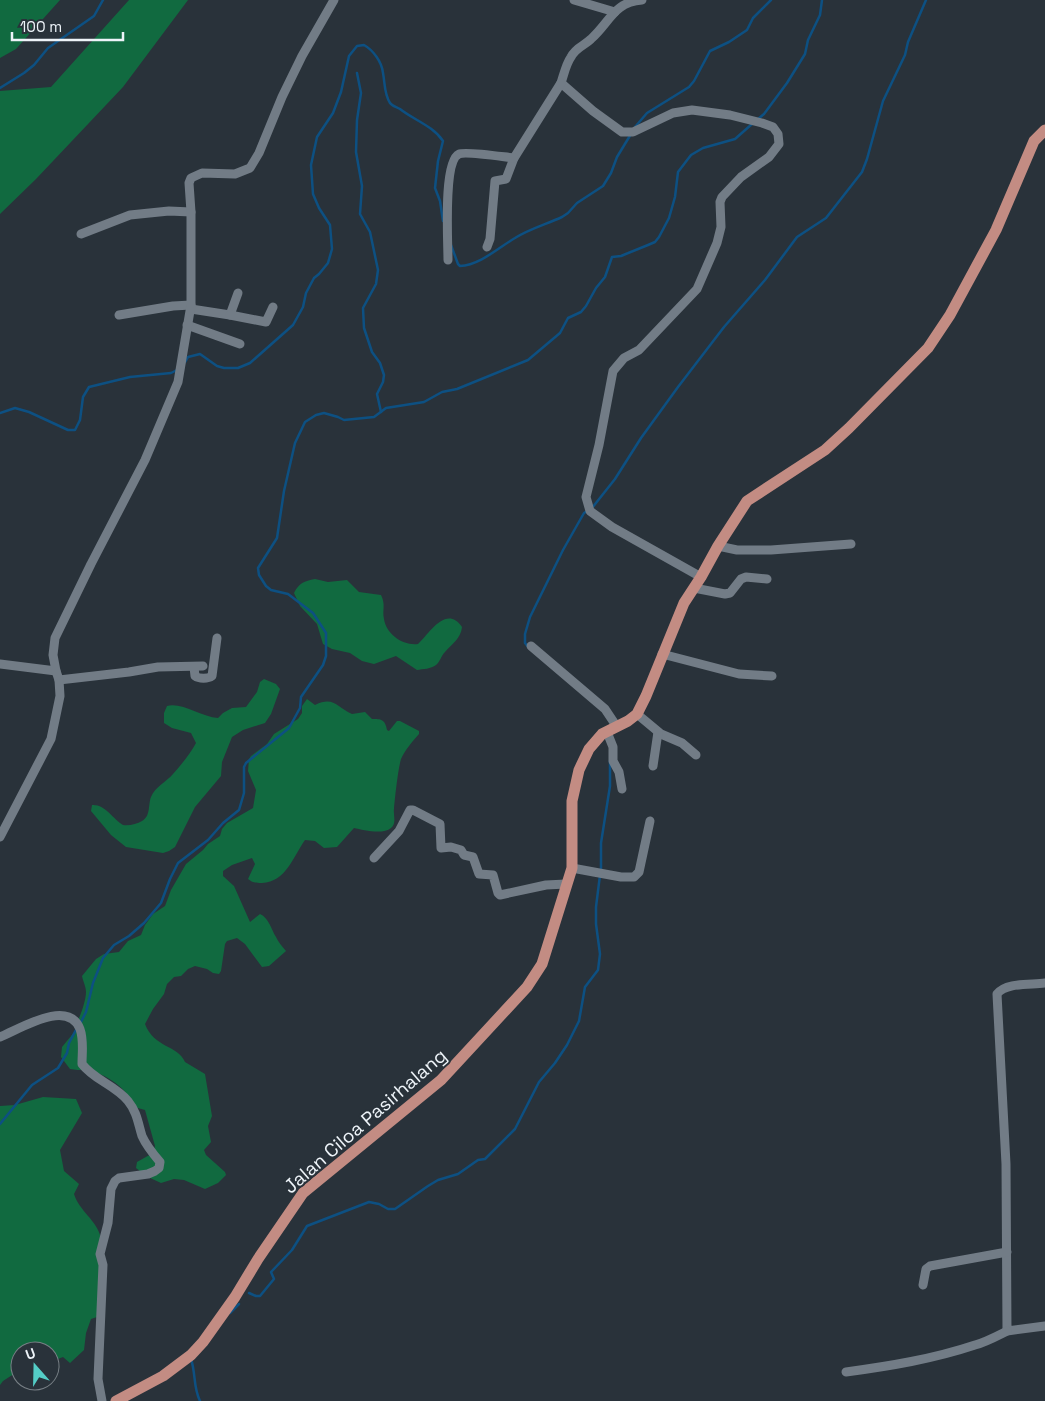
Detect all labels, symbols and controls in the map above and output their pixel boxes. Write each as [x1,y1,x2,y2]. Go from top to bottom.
scale bar [12,10,124,42]
text: 100 m [20,17,62,36]
street label: Jalan Ciloa Pasirhalang [278,1043,452,1199]
north arrow [10,1341,60,1391]
text: U [23,1344,38,1364]

